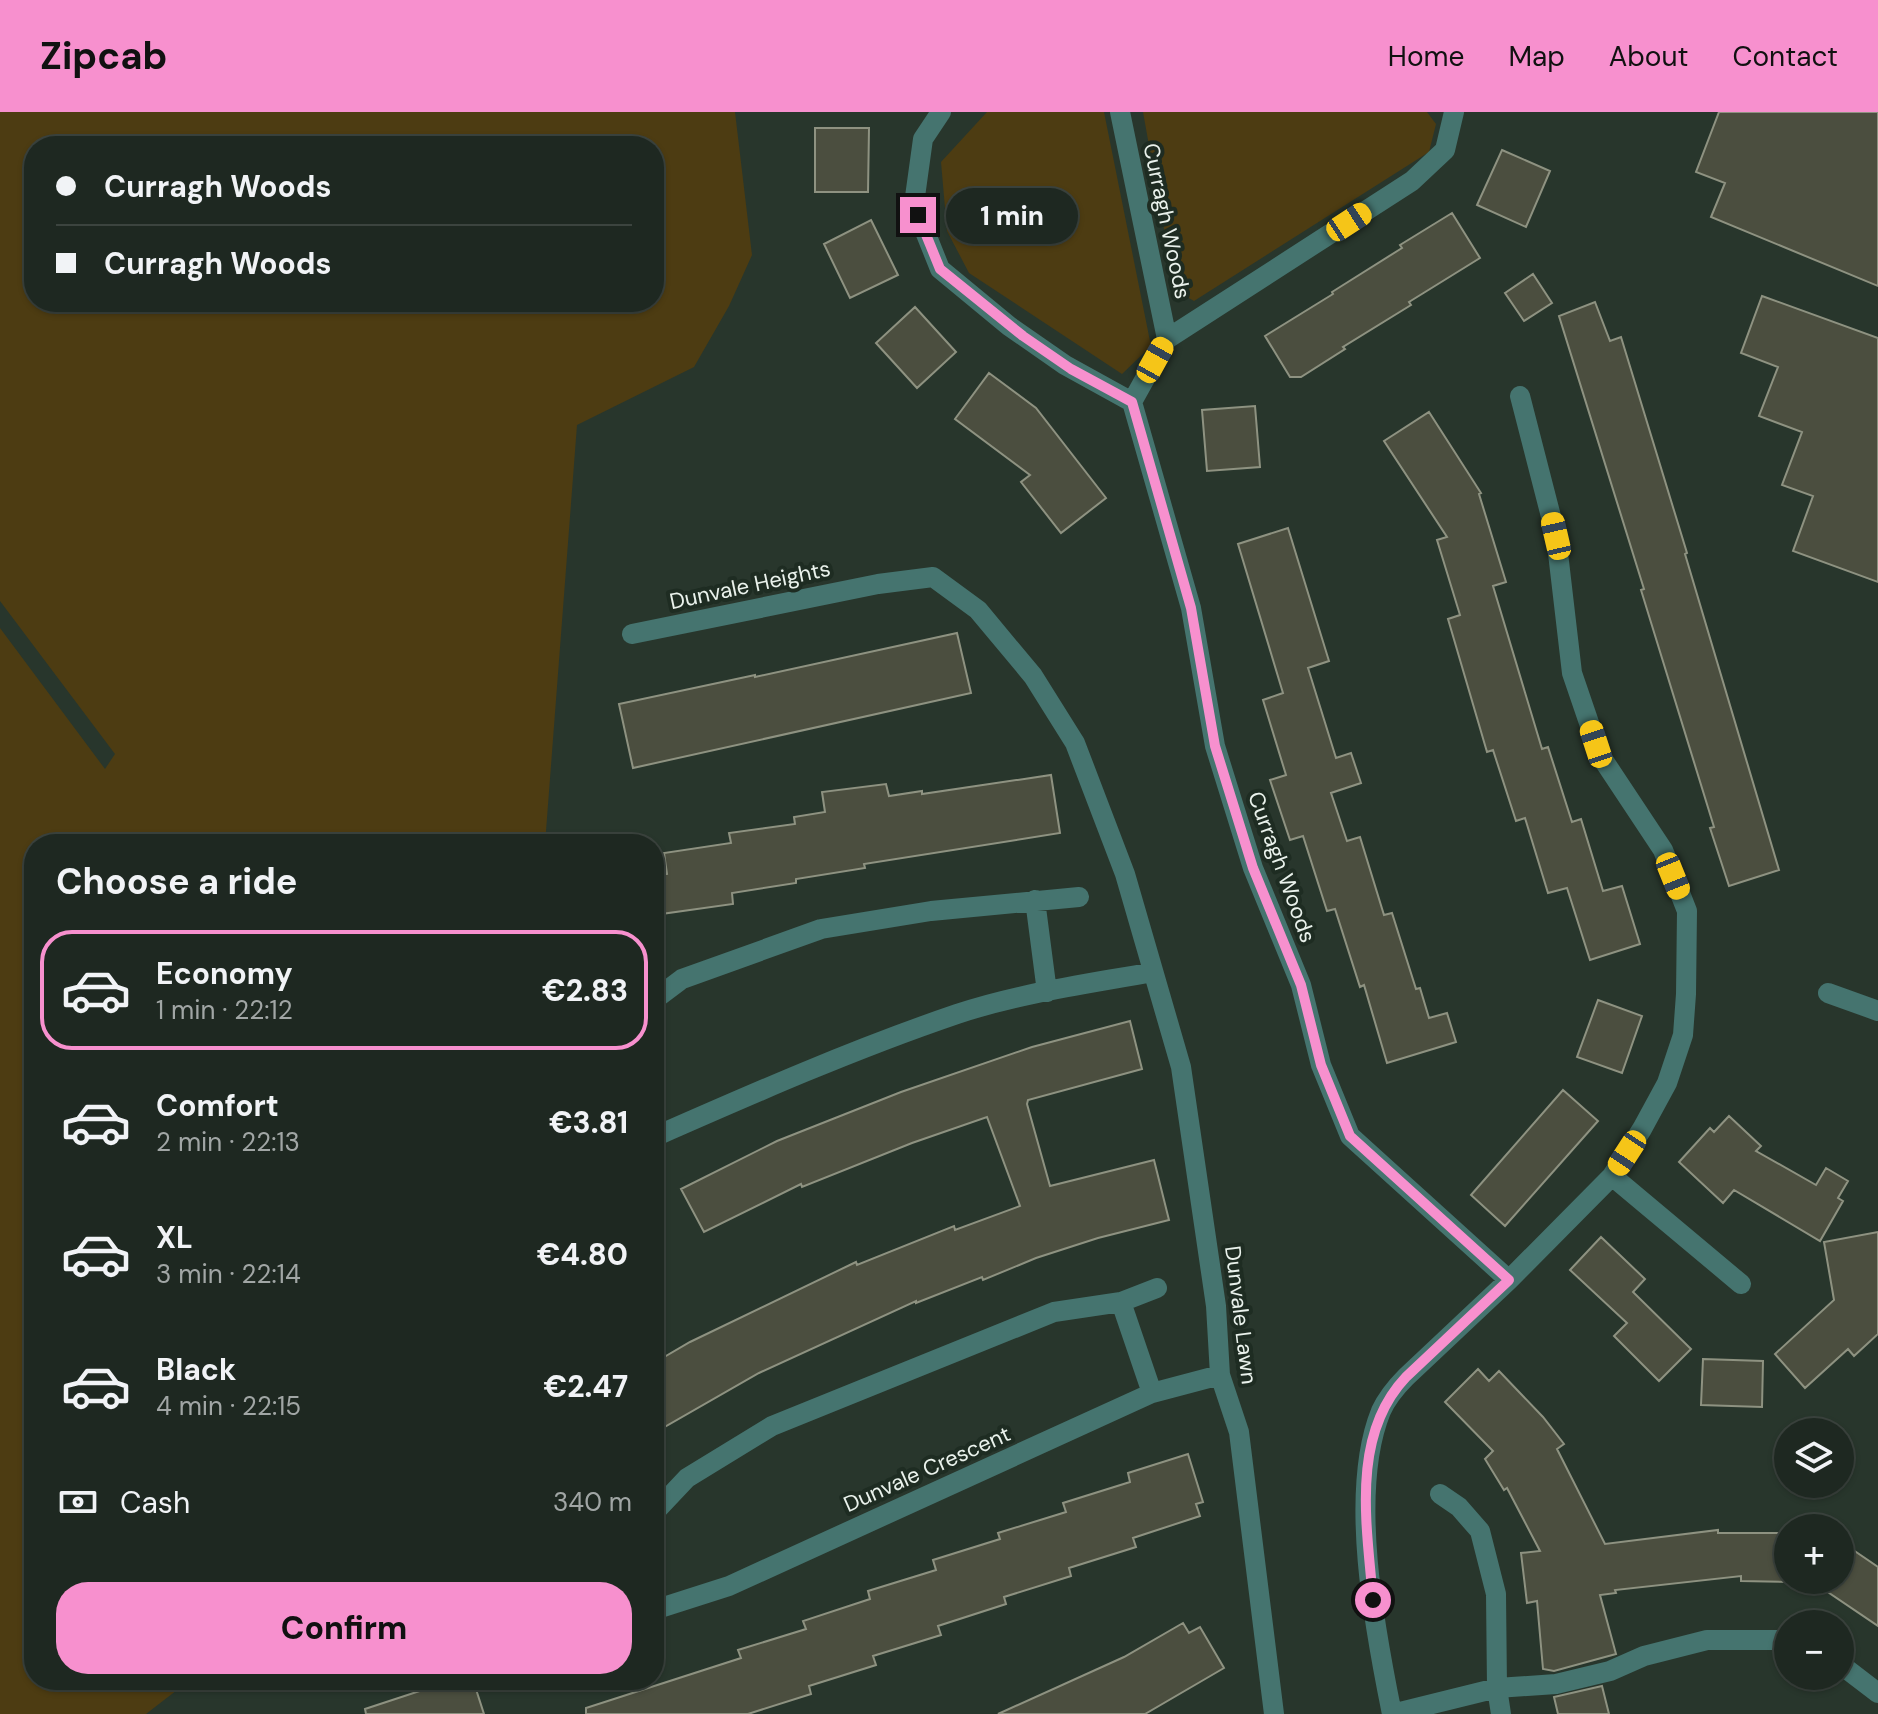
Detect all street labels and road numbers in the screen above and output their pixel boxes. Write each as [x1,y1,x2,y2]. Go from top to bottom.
street label: Curragh Woods [1136,140,1198,302]
street label: Dunvale Heights [667,554,833,616]
street label: Curragh Woods [1241,788,1323,946]
street label: Dunvale Lawn [1218,1244,1264,1386]
street label: Dunvale Crescent [839,1419,1015,1519]

